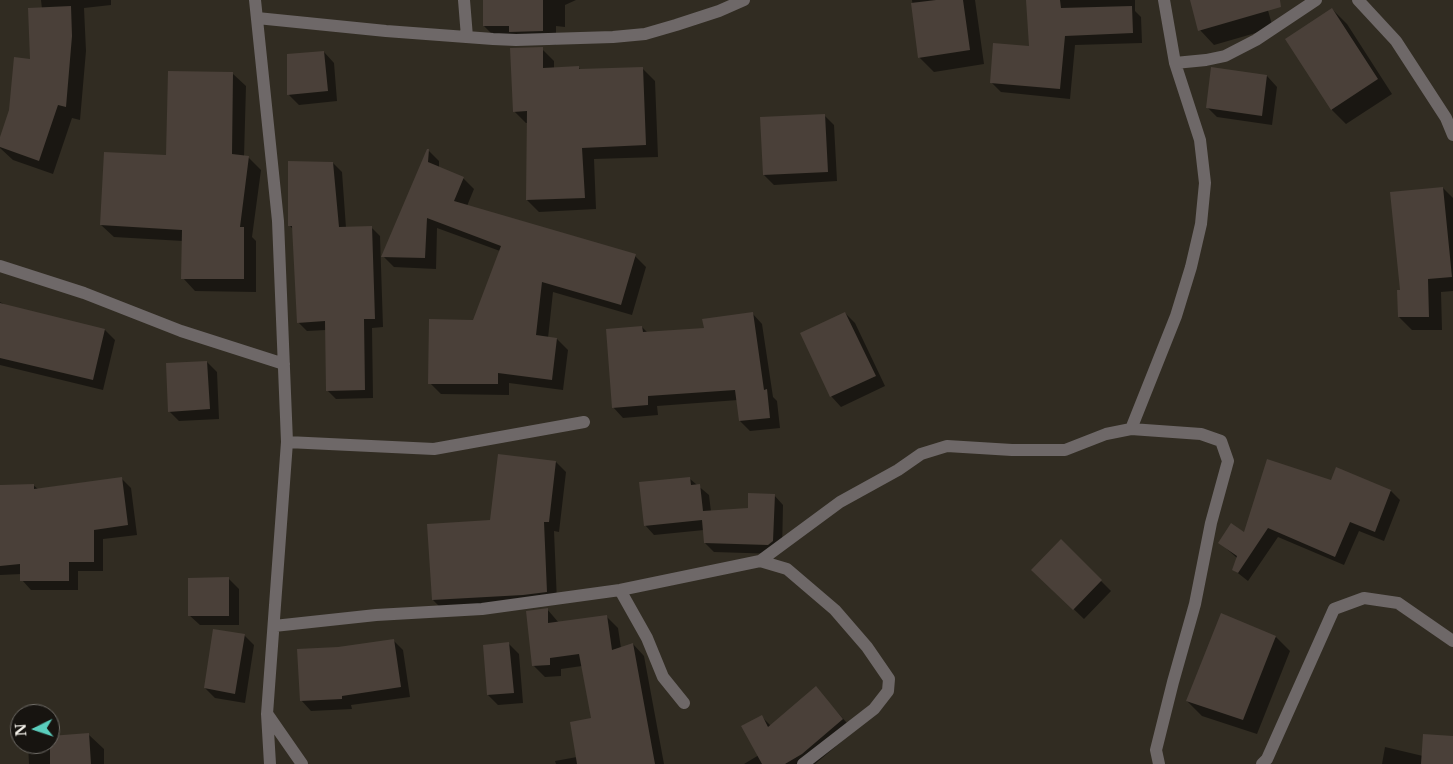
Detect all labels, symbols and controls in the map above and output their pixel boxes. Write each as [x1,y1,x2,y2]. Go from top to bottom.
north arrow [10,704,60,754]
text: N [12,723,30,737]

